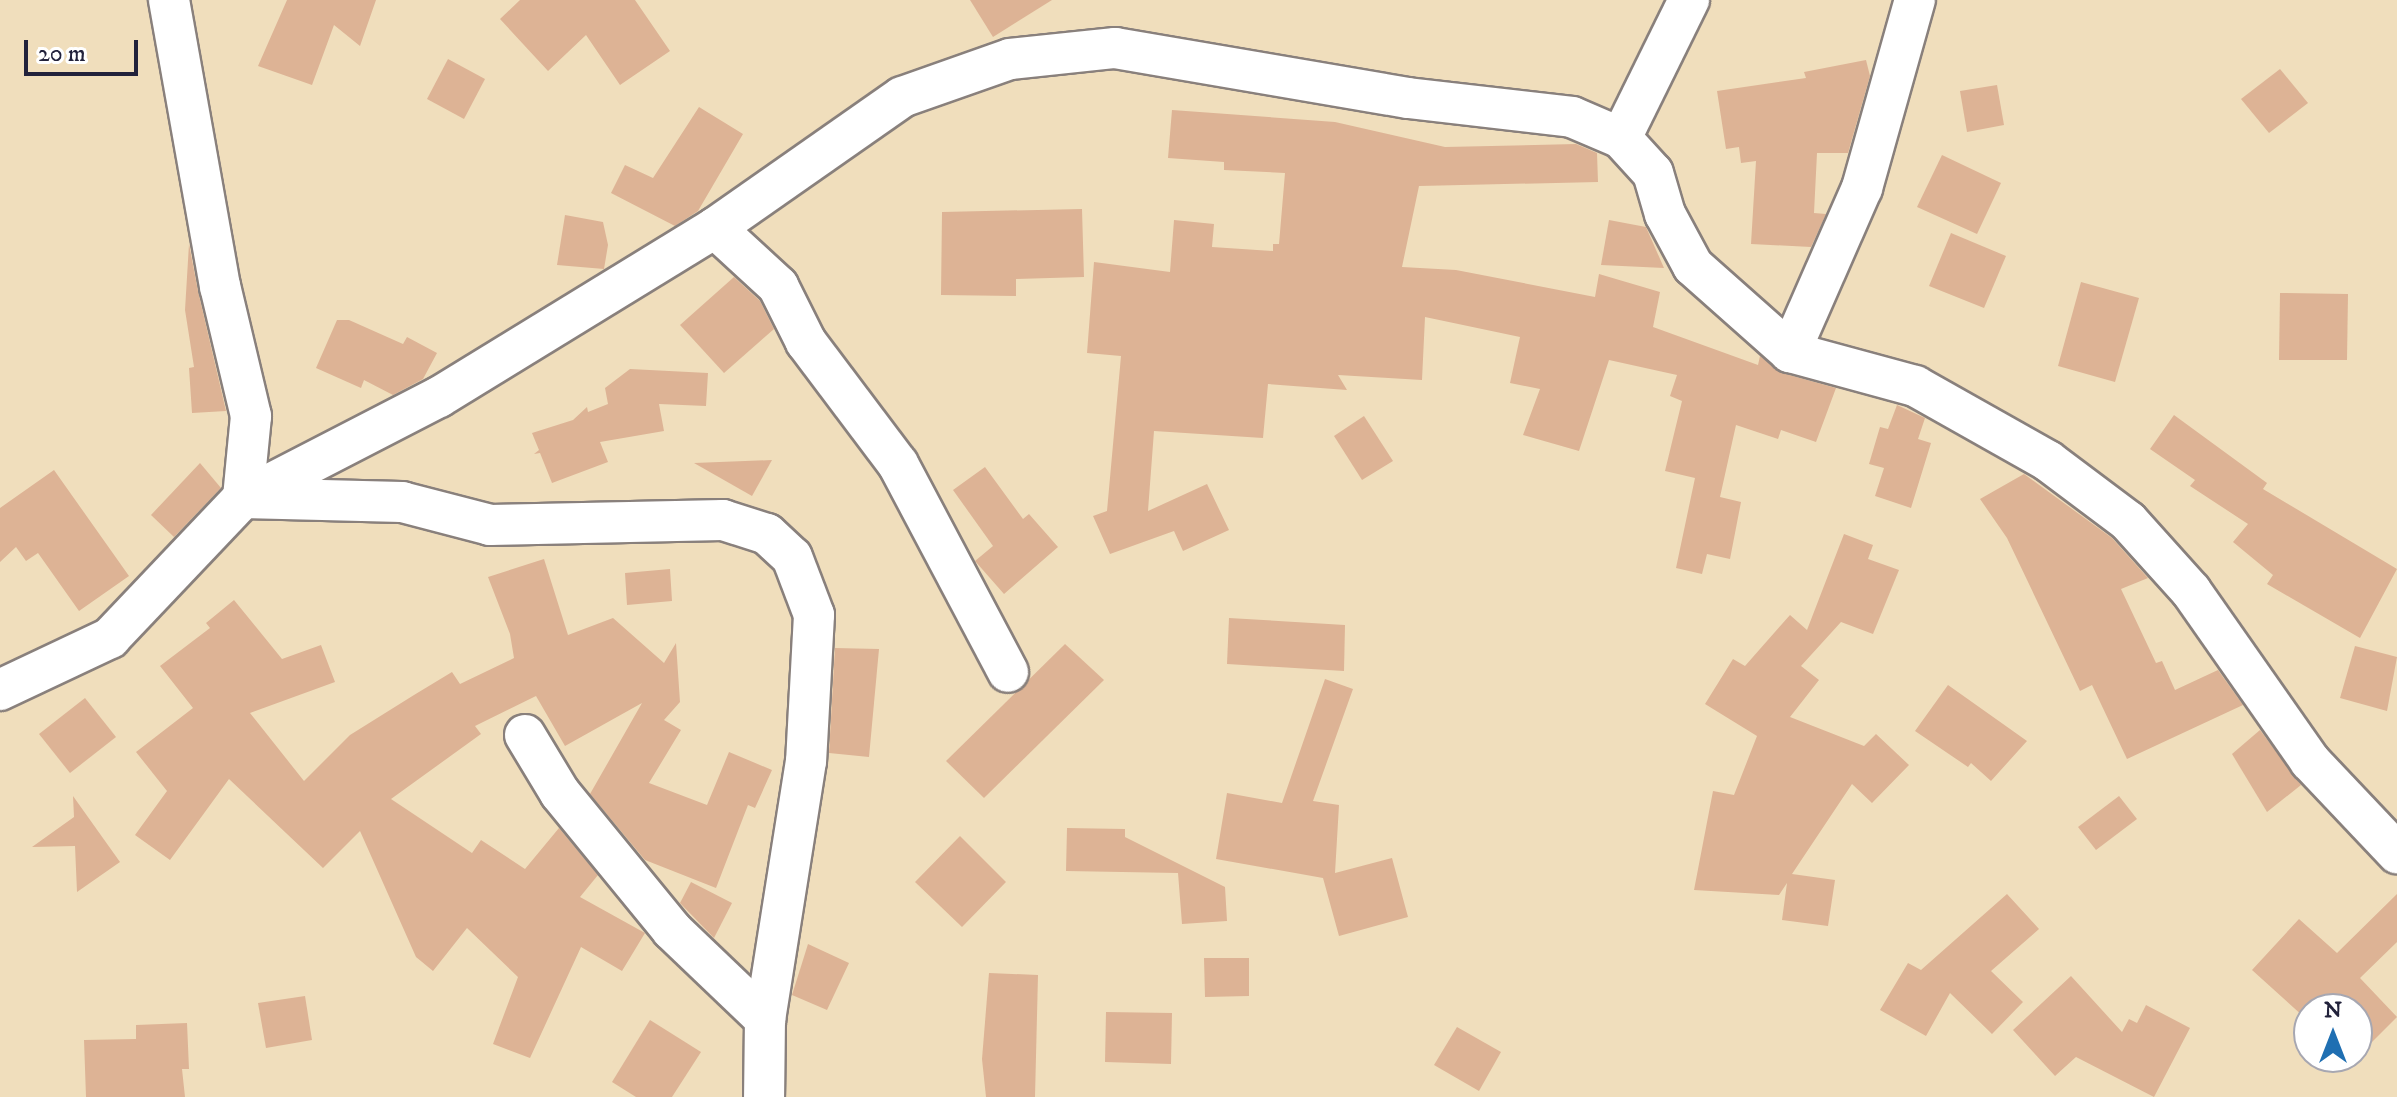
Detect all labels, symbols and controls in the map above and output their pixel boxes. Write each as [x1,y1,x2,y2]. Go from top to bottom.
scale bar [28,24,142,74]
text: 20 m [38,39,86,69]
north arrow [2293,993,2373,1073]
text: N [2324,997,2342,1024]

